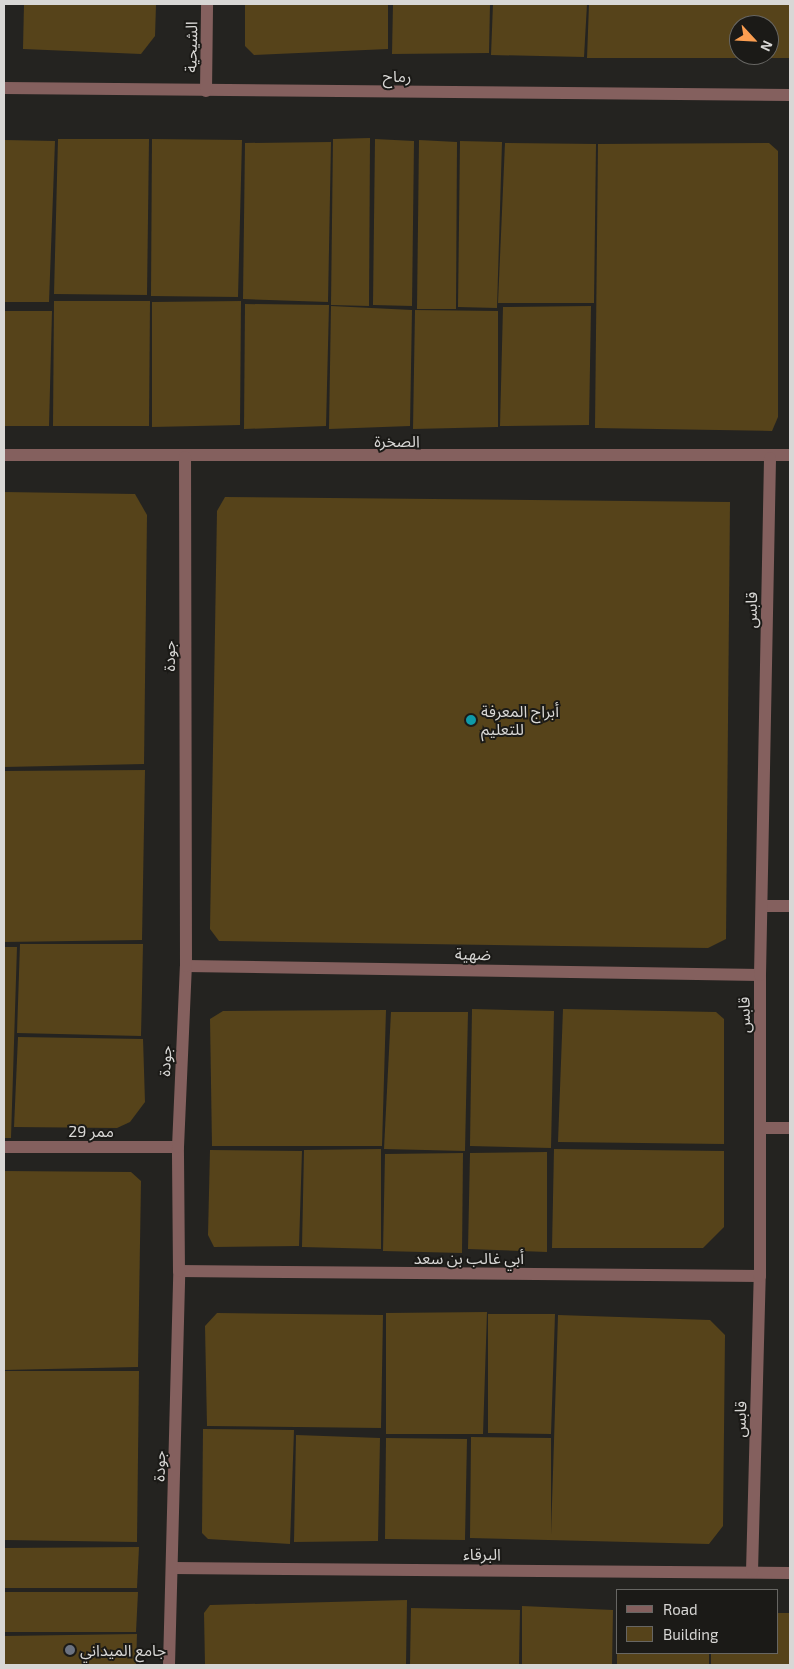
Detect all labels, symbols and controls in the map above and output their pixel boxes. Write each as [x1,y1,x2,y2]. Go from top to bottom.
north arrow [729,15,779,65]
street label: الشيحية [181,21,201,73]
text: N [757,38,777,54]
street label: رماح [383,66,411,86]
street label: الصخرة [374,431,420,451]
street label: قابس [741,592,761,628]
street label: جودة [159,640,179,672]
place label: أبراج المعرفة للتعليم [481,701,559,739]
marker: أبراج المعرفة للتعليم [465,714,477,726]
street label: ضهية [455,944,491,964]
street label: قابس [734,997,754,1033]
street label: جودة [155,1045,175,1077]
street label: ممر 29 [68,1121,114,1141]
street label: أبي غالب بن سعد [414,1248,524,1268]
street label: قابس [730,1400,750,1438]
street label: جودة [149,1450,169,1482]
street label: البرقاء [463,1544,501,1564]
legend [616,1589,779,1654]
text: Road [663,1600,698,1618]
text: Building [663,1625,718,1643]
place label: جامع الميداني [80,1640,166,1660]
marker: جامع الميداني [64,1644,76,1656]

